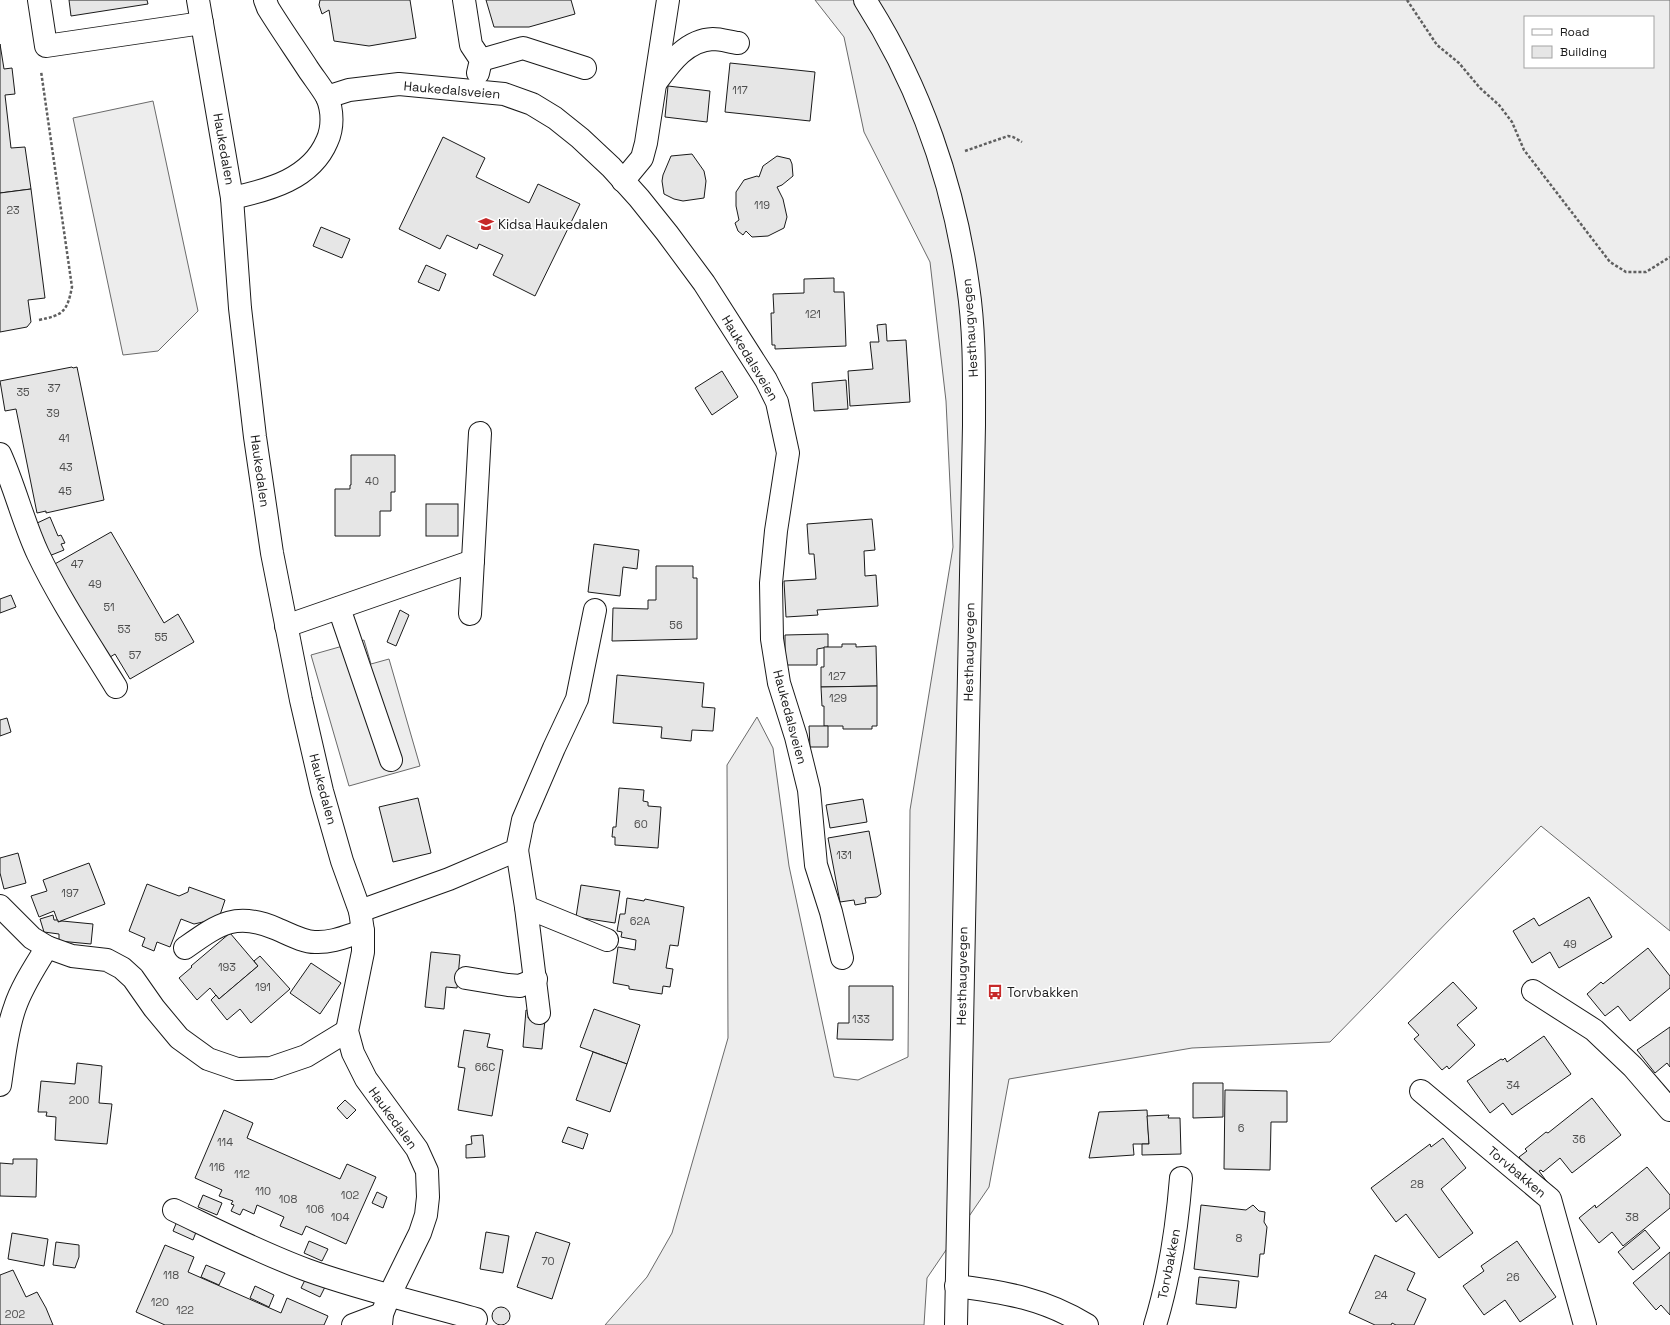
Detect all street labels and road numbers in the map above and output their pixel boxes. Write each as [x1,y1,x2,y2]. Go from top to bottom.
street label: Haukedalsveien [403,77,501,103]
street label: Haukedalen [209,112,239,186]
street label: Hesthaugvegen [958,278,982,378]
street label: Haukedalsveien [718,312,782,404]
street label: Haukedalen [247,434,273,508]
street label: Hesthaugvegen [960,602,978,702]
street label: Haukedalsveien [769,668,811,766]
street label: Haukedalen [305,752,341,826]
street label: Hesthaugvegen [953,926,971,1026]
street label: Haukedalen [365,1084,421,1152]
street label: Torvbakken [1484,1143,1550,1201]
street label: Torvbakken [1154,1227,1184,1301]

